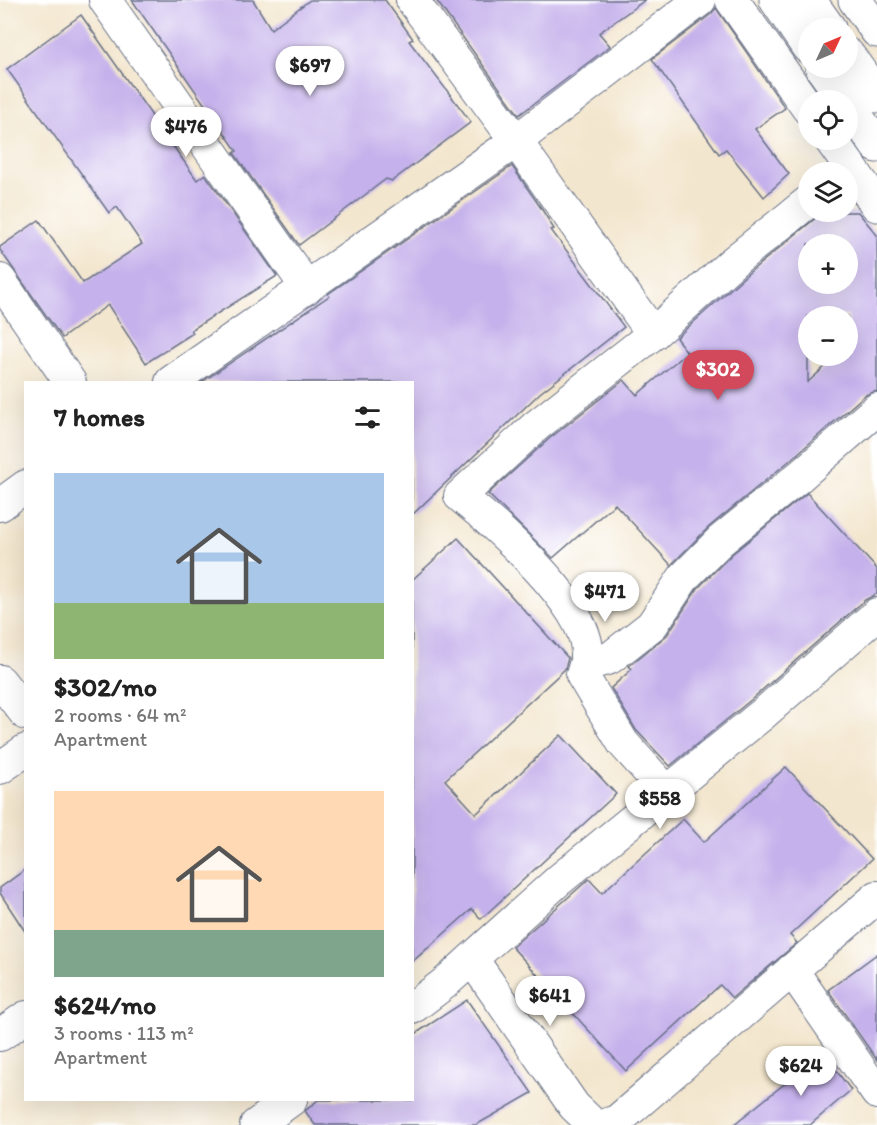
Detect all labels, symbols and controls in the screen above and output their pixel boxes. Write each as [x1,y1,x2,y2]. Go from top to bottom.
north arrow [798,18,858,78]
map controls [798,18,858,366]
pin: $697 [274,46,346,97]
text: $697 [289,53,331,77]
button: locate [798,90,858,150]
pin: $476 [150,107,222,158]
text: $476 [165,114,207,138]
button: layers [798,162,858,222]
button: + [798,234,858,294]
button: − [798,306,858,366]
pin: $302 [682,350,754,401]
text: $302 [696,357,740,381]
text: 7 homes [54,401,145,433]
icon: filters [351,401,384,434]
icon: home [165,512,273,620]
pin: $471 [569,572,641,623]
text: $471 [584,579,626,603]
text: $302/mo [54,671,157,703]
text: 2 rooms · 64 m² [54,703,186,727]
text: Apartment [54,727,147,751]
pin: $558 [624,779,696,830]
text: $558 [639,786,681,810]
icon: home [165,830,273,938]
pin: $641 [514,976,586,1027]
text: $641 [529,983,571,1007]
text: $624/mo [54,989,156,1021]
text: 3 rooms · 113 m² [54,1021,194,1045]
text: Apartment [54,1045,147,1069]
pin: $624 [765,1046,837,1097]
text: $624 [779,1053,823,1077]

